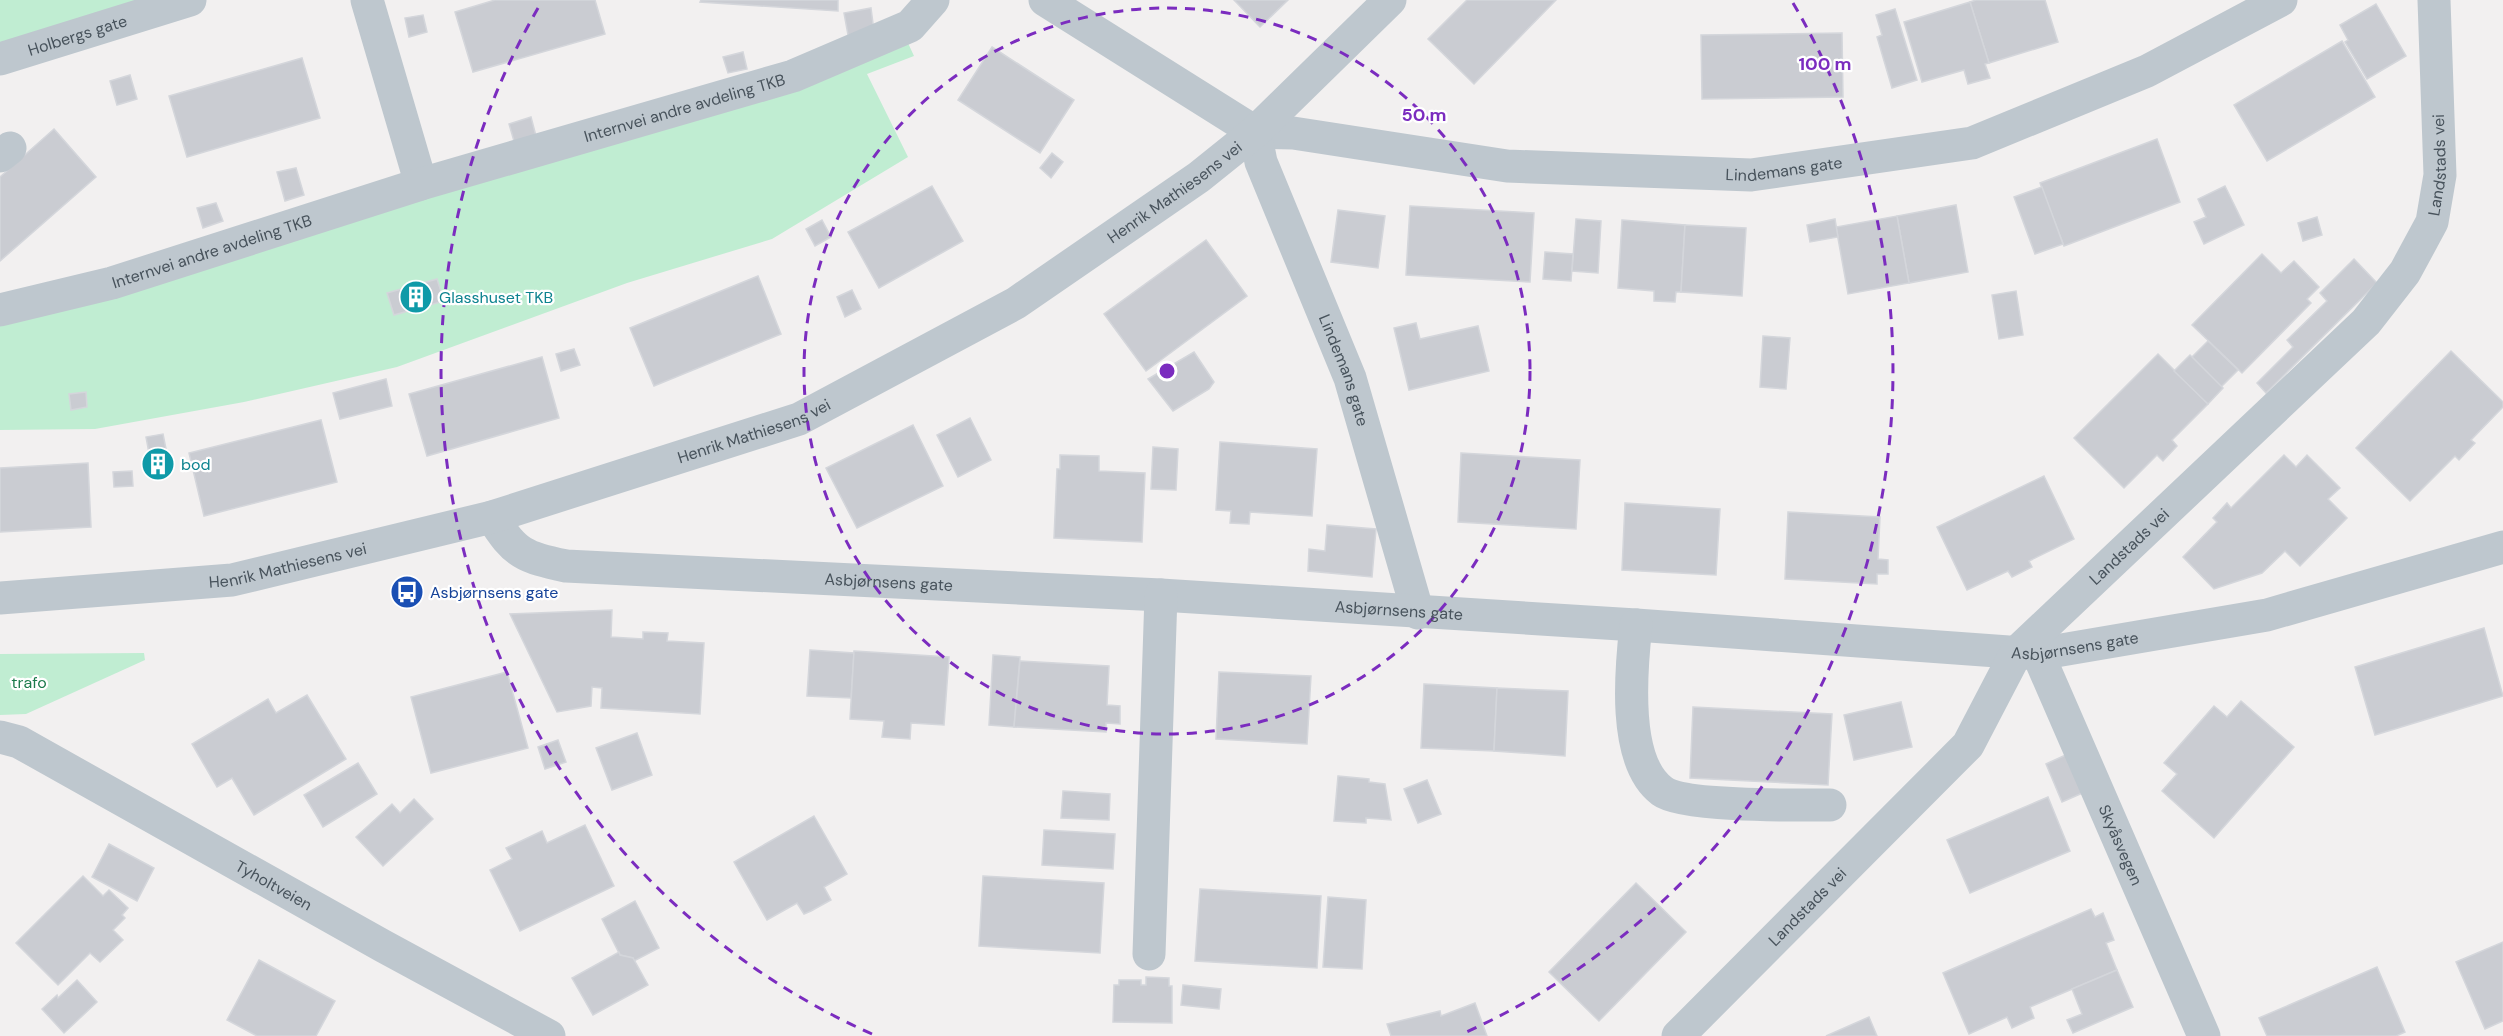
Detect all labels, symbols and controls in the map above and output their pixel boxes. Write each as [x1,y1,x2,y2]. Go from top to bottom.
street label: Holbergs gate [25,10,129,60]
text: 100 m [1798,52,1852,76]
street label: Internvei andre avdeling TKB [581,68,788,147]
text: 50 m [1401,103,1447,127]
street label: Landstads vei [2423,114,2451,218]
street label: Henrik Mathiesens vei [1103,136,1246,248]
street label: Lindemans gate [1725,151,1844,186]
street label: Internvei andre avdeling TKB [109,209,314,293]
building icon: Glasshuset TKB [398,279,434,315]
place label: Glasshuset TKB [439,287,553,308]
street label: Lindemans gate [1314,311,1374,429]
centre of rings [1157,361,1177,381]
street label: Henrik Mathiesens vei [675,394,834,468]
building icon: bod [140,446,176,482]
place label: bod [181,454,211,475]
street label: Landstads vei [2084,503,2173,589]
street label: Henrik Mathiesens vei [208,537,369,592]
street label: Asbjørnsens gate [824,568,953,595]
bus stop icon: Asbjørnsens gate [389,574,425,610]
place label: Asbjørnsens gate [430,582,558,603]
street label: Asbjørnsens gate [1334,595,1464,625]
street label: Asbjørnsens gate [2010,627,2140,665]
park label: trafo [11,672,47,693]
street label: Skyåsvegen [2094,801,2148,888]
street label: Tyholtveien [232,855,316,915]
street label: Landstads vei [1764,863,1851,950]

